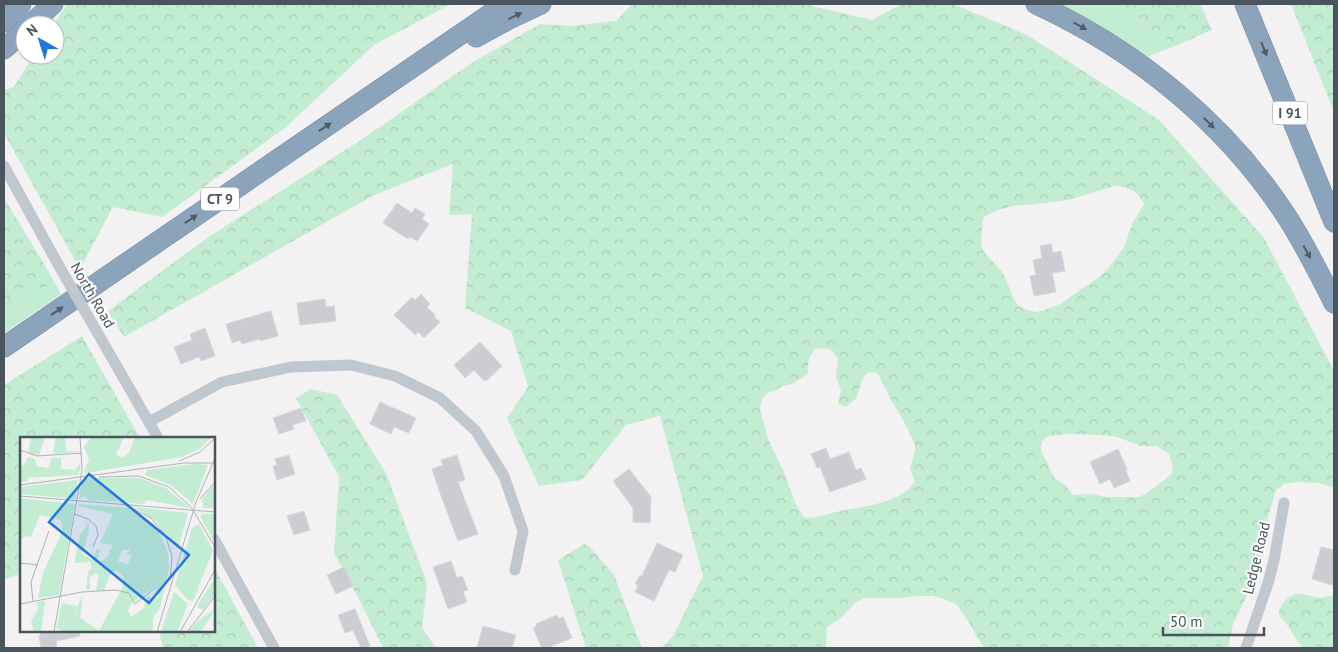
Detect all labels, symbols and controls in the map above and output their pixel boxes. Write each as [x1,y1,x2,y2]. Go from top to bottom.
one-way arrow [508,12,522,20]
north arrow [15,15,65,65]
text: N [23,20,41,40]
one-way arrow [1073,21,1087,30]
one-way arrow [1260,42,1268,56]
road number: I 91 [1272,102,1308,125]
one-way arrow [1203,117,1215,129]
one-way arrow [318,122,331,132]
road number: CT 9 [201,188,239,210]
one-way arrow [184,214,197,224]
one-way arrow [1303,245,1311,259]
street label: North Road [67,259,119,331]
one-way arrow [50,306,63,316]
inset map [20,437,215,632]
street label: Ledge Road [1238,520,1274,596]
scale bar [1163,604,1264,636]
text: 50 m [1170,612,1203,631]

